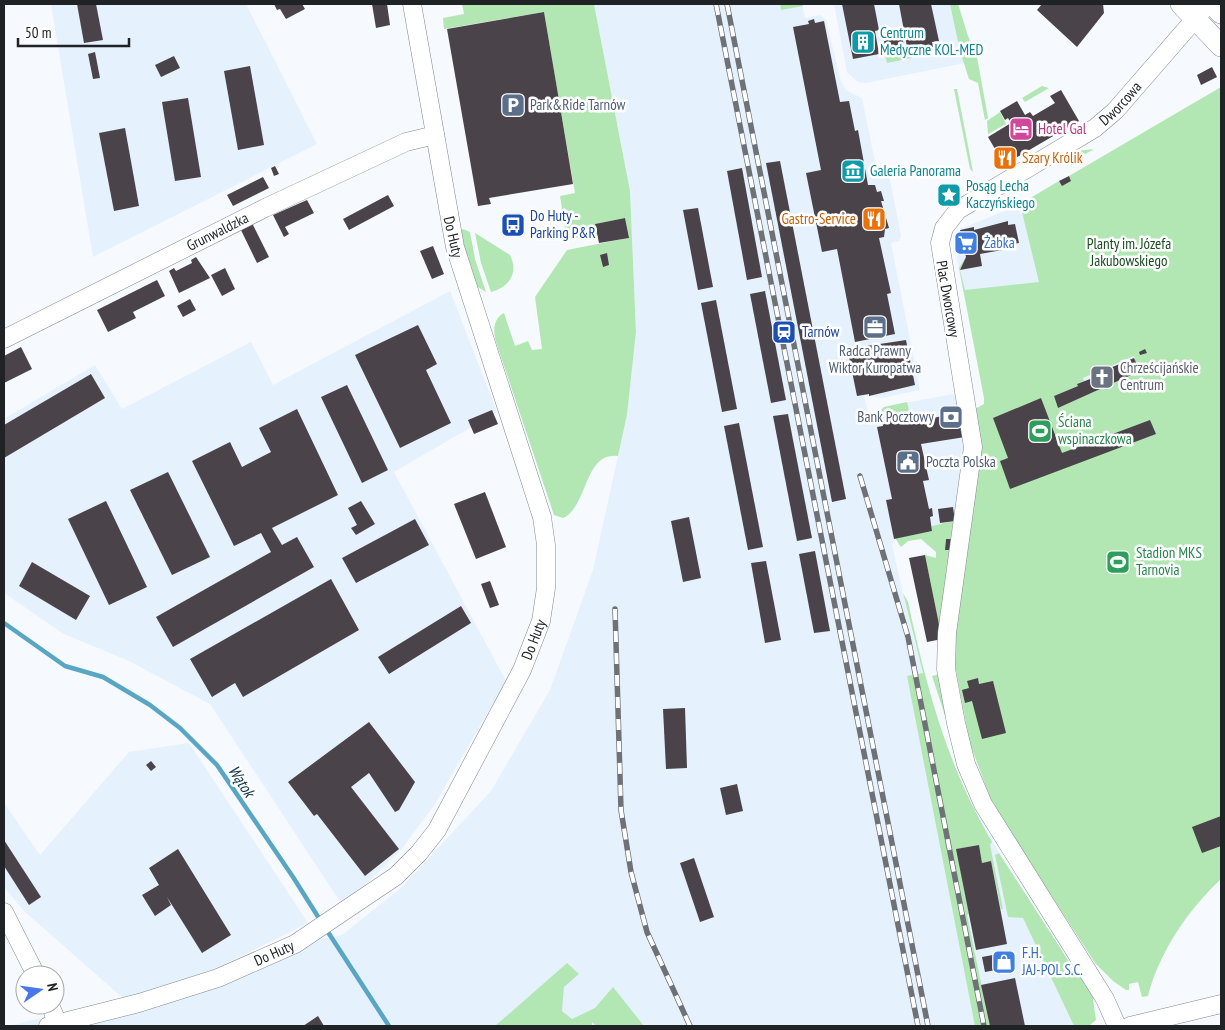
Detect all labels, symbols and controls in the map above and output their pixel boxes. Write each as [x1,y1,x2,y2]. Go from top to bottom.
scale bar [18,15,129,47]
text: 50 m [25,23,51,42]
place label: Centrum Medyczne KOL-MED [880,23,983,59]
building icon: Centrum Medyczne KOL-MED [850,29,876,55]
street label: Dworcowa [1095,77,1145,129]
parking icon: Park&Ride Tarnów [500,92,526,118]
place label: Park&Ride Tarnów [530,95,626,114]
hotel icon: Hotel Gal [1008,116,1034,142]
place label: Hotel Gal [1038,119,1087,138]
restaurant icon: Szary Królik [992,145,1018,171]
place label: Szary Królik [1022,148,1083,167]
museum icon: Galeria Panorama [840,158,866,184]
place label: Galeria Panorama [870,161,961,180]
place label: Posąg Lecha Kaczyńskiego [966,176,1035,212]
place icon: Posąg Lecha Kaczyńskiego [936,182,962,208]
place label: Do Huty - Parking P&R [530,206,596,242]
restaurant icon: Gastro-Service [861,206,887,232]
street label: Grunwaldzka [183,208,251,255]
place label: Gastro-Service [781,209,856,228]
bus stop icon: Do Huty - Parking P&R [500,212,526,238]
street label: Do Huty [440,214,468,260]
supermarket icon: Żabka [953,230,979,256]
place label: Żabka [984,233,1015,252]
park label: Planty im. Józefa Jakubowskiego [1087,234,1171,270]
street label: Plac Dworcowy [932,259,965,339]
office icon: Radca Prawny Wiktor Kuropatwa [862,314,888,340]
station icon: Tarnów [771,319,797,345]
place label: Tarnów [802,322,839,341]
place label: Radca Prawny Wiktor Kuropatwa [829,341,921,377]
place label: Chrześcijańskie Centrum [1120,358,1199,394]
church icon: Chrześcijańskie Centrum [1089,364,1115,390]
bank icon: Bank Pocztowy [938,404,964,430]
place label: Bank Pocztowy [857,407,934,426]
place label: Ściana wspinaczkowa [1058,412,1132,448]
sports icon: Ściana wspinaczkowa [1027,418,1053,444]
public building icon: Poczta Polska [895,449,921,475]
place label: Poczta Polska [926,452,996,471]
place label: Stadion MKS Tarnovia [1136,543,1202,579]
sports icon: Stadion MKS Tarnovia [1105,549,1131,575]
street label: Do Huty [517,616,550,663]
water label: Wątok [224,761,261,802]
street label: Do Huty [251,936,297,970]
place label: F.H. JAJ-POL S.C. [1021,943,1083,979]
shop icon: F.H. JAJ-POL S.C. [991,949,1017,975]
north arrow [15,965,65,1015]
text: N [43,981,62,993]

